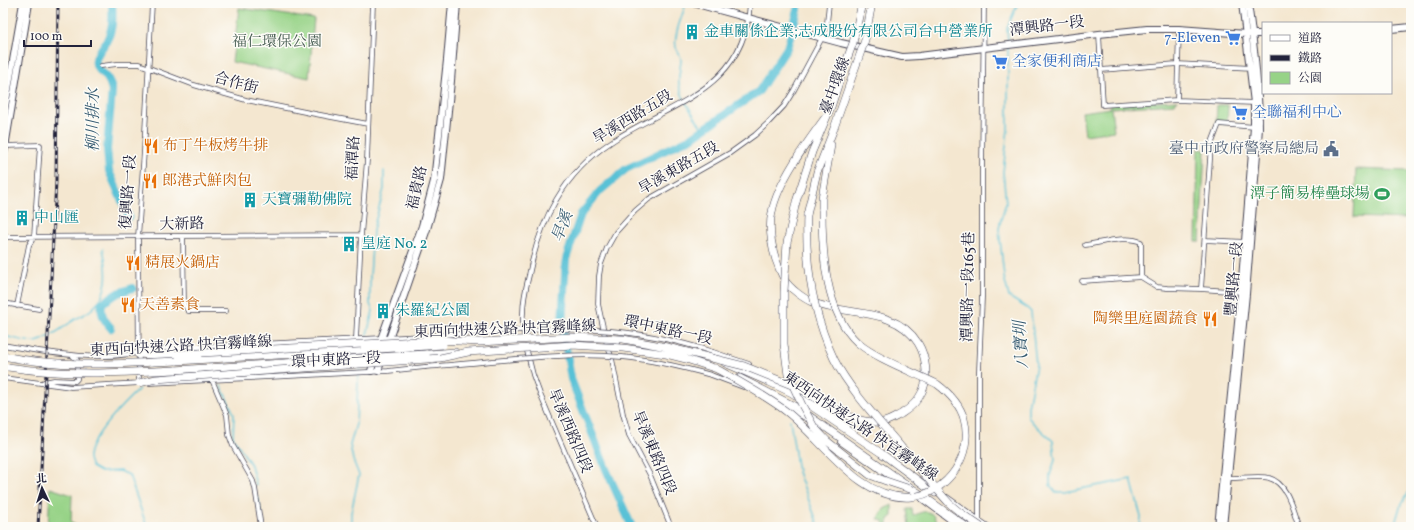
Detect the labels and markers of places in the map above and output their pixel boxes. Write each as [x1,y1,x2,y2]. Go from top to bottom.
place label: 金車關係企業;志成股份有限公司台中營業所 [704,22,993,43]
building icon: 金車關係企業;志成股份有限公司台中營業所 [683,23,701,41]
place label: 7-Eleven [1164,28,1221,49]
supermarket icon: 7-Eleven [1224,29,1242,47]
place label: 全家便利商店 [1012,52,1102,73]
supermarket icon: 全家便利商店 [991,53,1009,71]
place label: 全聯福利中心 [1252,103,1342,124]
supermarket icon: 全聯福利中心 [1231,104,1249,122]
place label: 布丁牛板烤牛排 [163,136,268,157]
restaurant icon: 布丁牛板烤牛排 [142,137,160,155]
place label: 臺中市政府警察局總局 [1169,139,1319,160]
public building icon: 臺中市政府警察局總局 [1322,140,1340,158]
place label: 郎港式鮮肉包 [162,171,252,192]
restaurant icon: 郎港式鮮肉包 [141,172,159,190]
place label: 潭子簡易棒壘球場 [1250,184,1370,205]
sports icon: 潭子簡易棒壘球場 [1373,185,1391,203]
place label: 天寶彌勒佛院 [262,190,352,211]
building icon: 天寶彌勒佛院 [241,191,259,209]
place label: 中山匯 [34,208,79,229]
building icon: 中山匯 [13,209,31,227]
place label: 皇庭 No. 2 [361,234,428,255]
building icon: 皇庭 No. 2 [340,235,358,253]
place label: 精展火鍋店 [145,253,220,274]
restaurant icon: 精展火鍋店 [124,254,142,272]
place label: 天善素食 [140,295,200,316]
restaurant icon: 天善素食 [119,296,137,314]
place label: 朱羅紀公園 [395,301,470,322]
building icon: 朱羅紀公園 [374,302,392,320]
place label: 陶樂里庭園蔬食 [1093,309,1198,330]
restaurant icon: 陶樂里庭園蔬食 [1201,310,1219,328]

